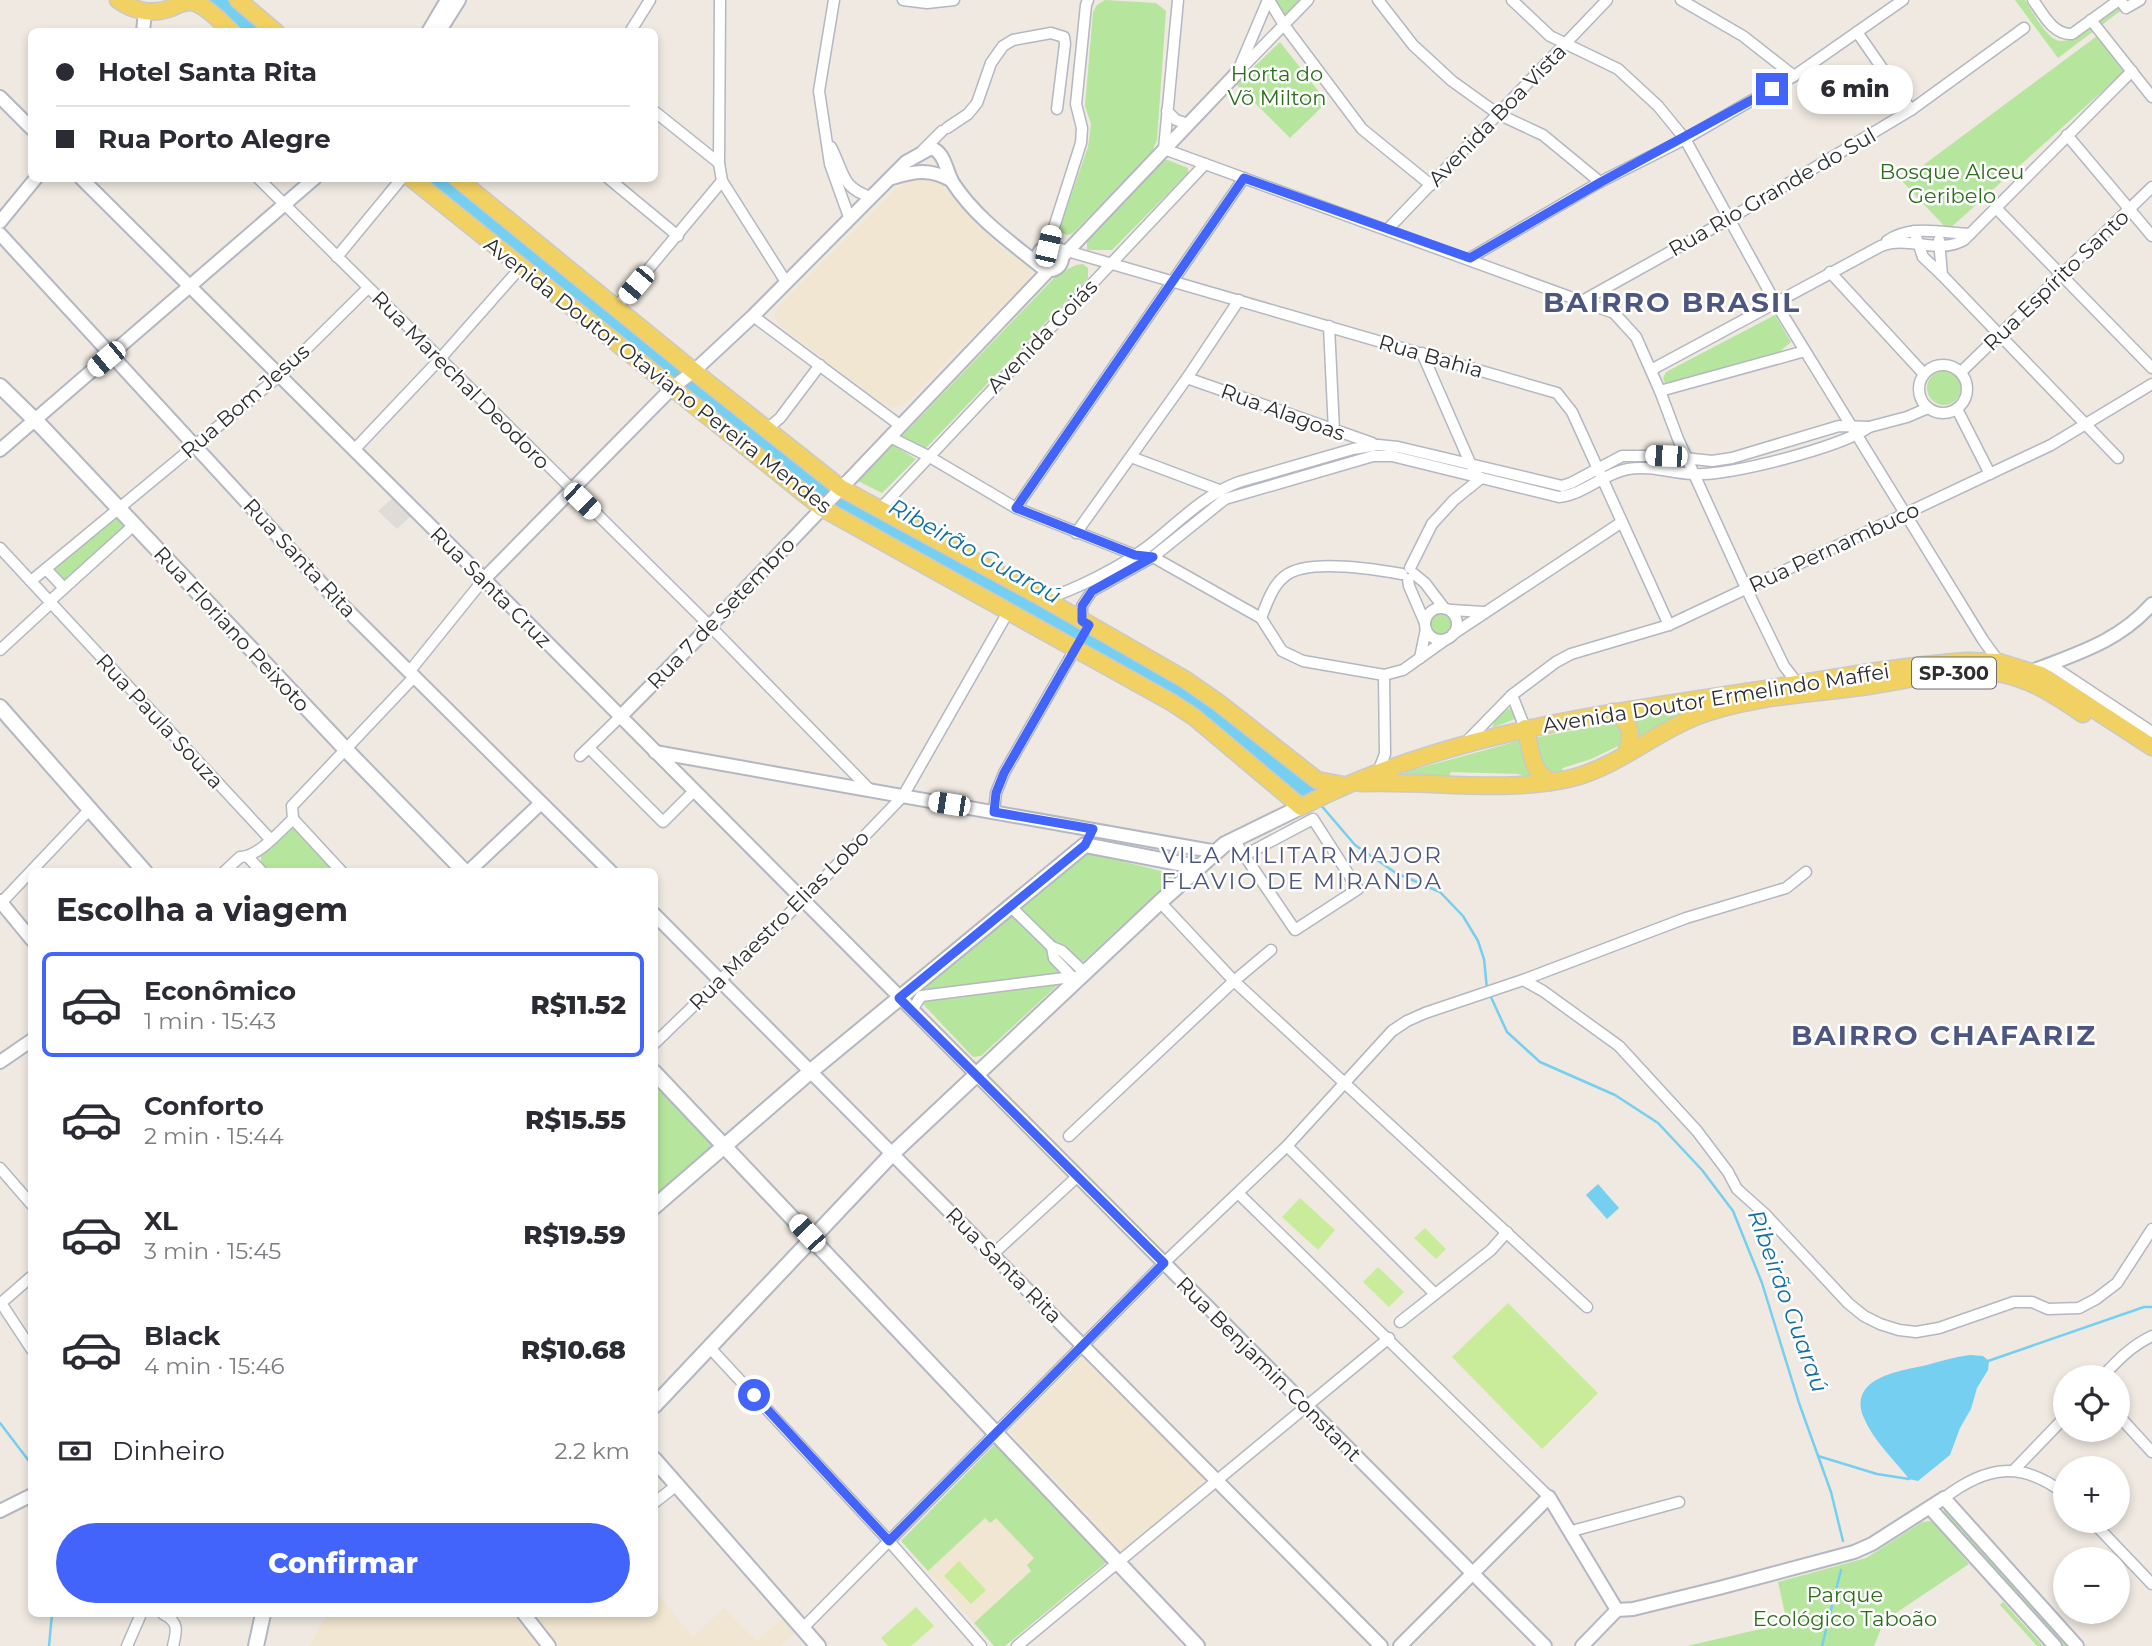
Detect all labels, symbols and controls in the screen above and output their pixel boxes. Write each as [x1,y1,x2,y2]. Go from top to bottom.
street label: Avenida Boa Vista [1423,39,1571,191]
text: Hotel Santa Rita [98,56,317,88]
park label: Horta do Võ Milton [1228,61,1326,110]
callout: 6 min [1796,64,1912,114]
route end [1756,73,1788,105]
text: 6 min [1821,75,1889,103]
street label: Rua Rio Grande do Sul [1664,122,1880,262]
text: Rua Porto Alegre [98,123,331,155]
park label: Bosque Alceu Geribelo [1880,159,2024,208]
street label: Rua Espírito Santo [1978,204,2134,356]
car [1034,223,1063,269]
street label: Avenida Doutor Otaviano Pereira Mendes [479,232,837,518]
car [615,262,658,308]
street label: Avenida Goiás [982,274,1102,398]
district label: BAIRRO BRASIL [1543,285,1801,319]
street label: Rua Marechal Deodoro [367,286,555,474]
street label: Rua Bahia [1376,329,1486,383]
car [84,337,129,381]
street label: Rua Bom Jesus [176,338,314,464]
street label: Rua Alagoas [1217,378,1349,446]
car [1645,445,1688,467]
car [560,479,605,523]
water label: Ribeirão Guaraú [884,492,1066,610]
street label: Rua Santa Rita [238,493,362,623]
street label: Rua Pernambuco [1745,497,1923,597]
street label: Rua Santa Cruz [425,521,557,653]
street label: Rua 7 de Setembro [642,532,800,694]
street label: Rua Floriano Peixoto [149,541,315,717]
street label: Rua Paula Souza [91,648,229,794]
street label: Avenida Doutor Ermelindo Maffei [1541,658,1891,738]
road number: SP-300 [1912,658,1996,688]
car [927,790,972,818]
street label: Rua Maestro Elias Lobo [684,825,874,1015]
district label: VILA MILITAR MAJOR FLAVIO DE MIRANDA [1161,841,1443,895]
text: Escolha a viagem [56,890,348,929]
icon: car [60,973,123,1036]
text: Econômico [144,975,296,1007]
text: R$11.52 [531,989,626,1021]
text: 1 min · 15:43 [144,1007,276,1035]
district label: BAIRRO CHAFARIZ [1791,1018,2097,1052]
icon: car [60,1088,123,1151]
text: Conforto [144,1090,264,1122]
text: R$15.55 [525,1104,626,1136]
text: 2 min · 15:44 [144,1122,284,1150]
street label: Rua Santa Rita [941,1202,1067,1328]
icon: car [60,1203,123,1266]
text: XL [144,1205,178,1237]
water label: Ribeirão Guaraú [1742,1206,1834,1396]
car [785,1210,830,1256]
text: R$19.59 [523,1219,626,1251]
text: 3 min · 15:45 [144,1237,281,1265]
street label: Rua Benjamin Constant [1171,1271,1367,1467]
icon: car [60,1318,123,1381]
text: Black [144,1320,220,1352]
text: R$10.68 [521,1334,626,1366]
text: 4 min · 15:46 [144,1352,285,1380]
map controls [2053,1365,2130,1624]
button: locate [2053,1365,2130,1442]
route start [738,1379,770,1411]
icon: cash [56,1432,94,1470]
text: Dinheiro [112,1435,225,1467]
text: 2.2 km [555,1437,630,1465]
button: + [2053,1456,2130,1533]
button: Confirmar [56,1523,630,1603]
button: − [2053,1547,2130,1624]
park label: Parque Ecológico Taboão [1753,1582,1937,1631]

